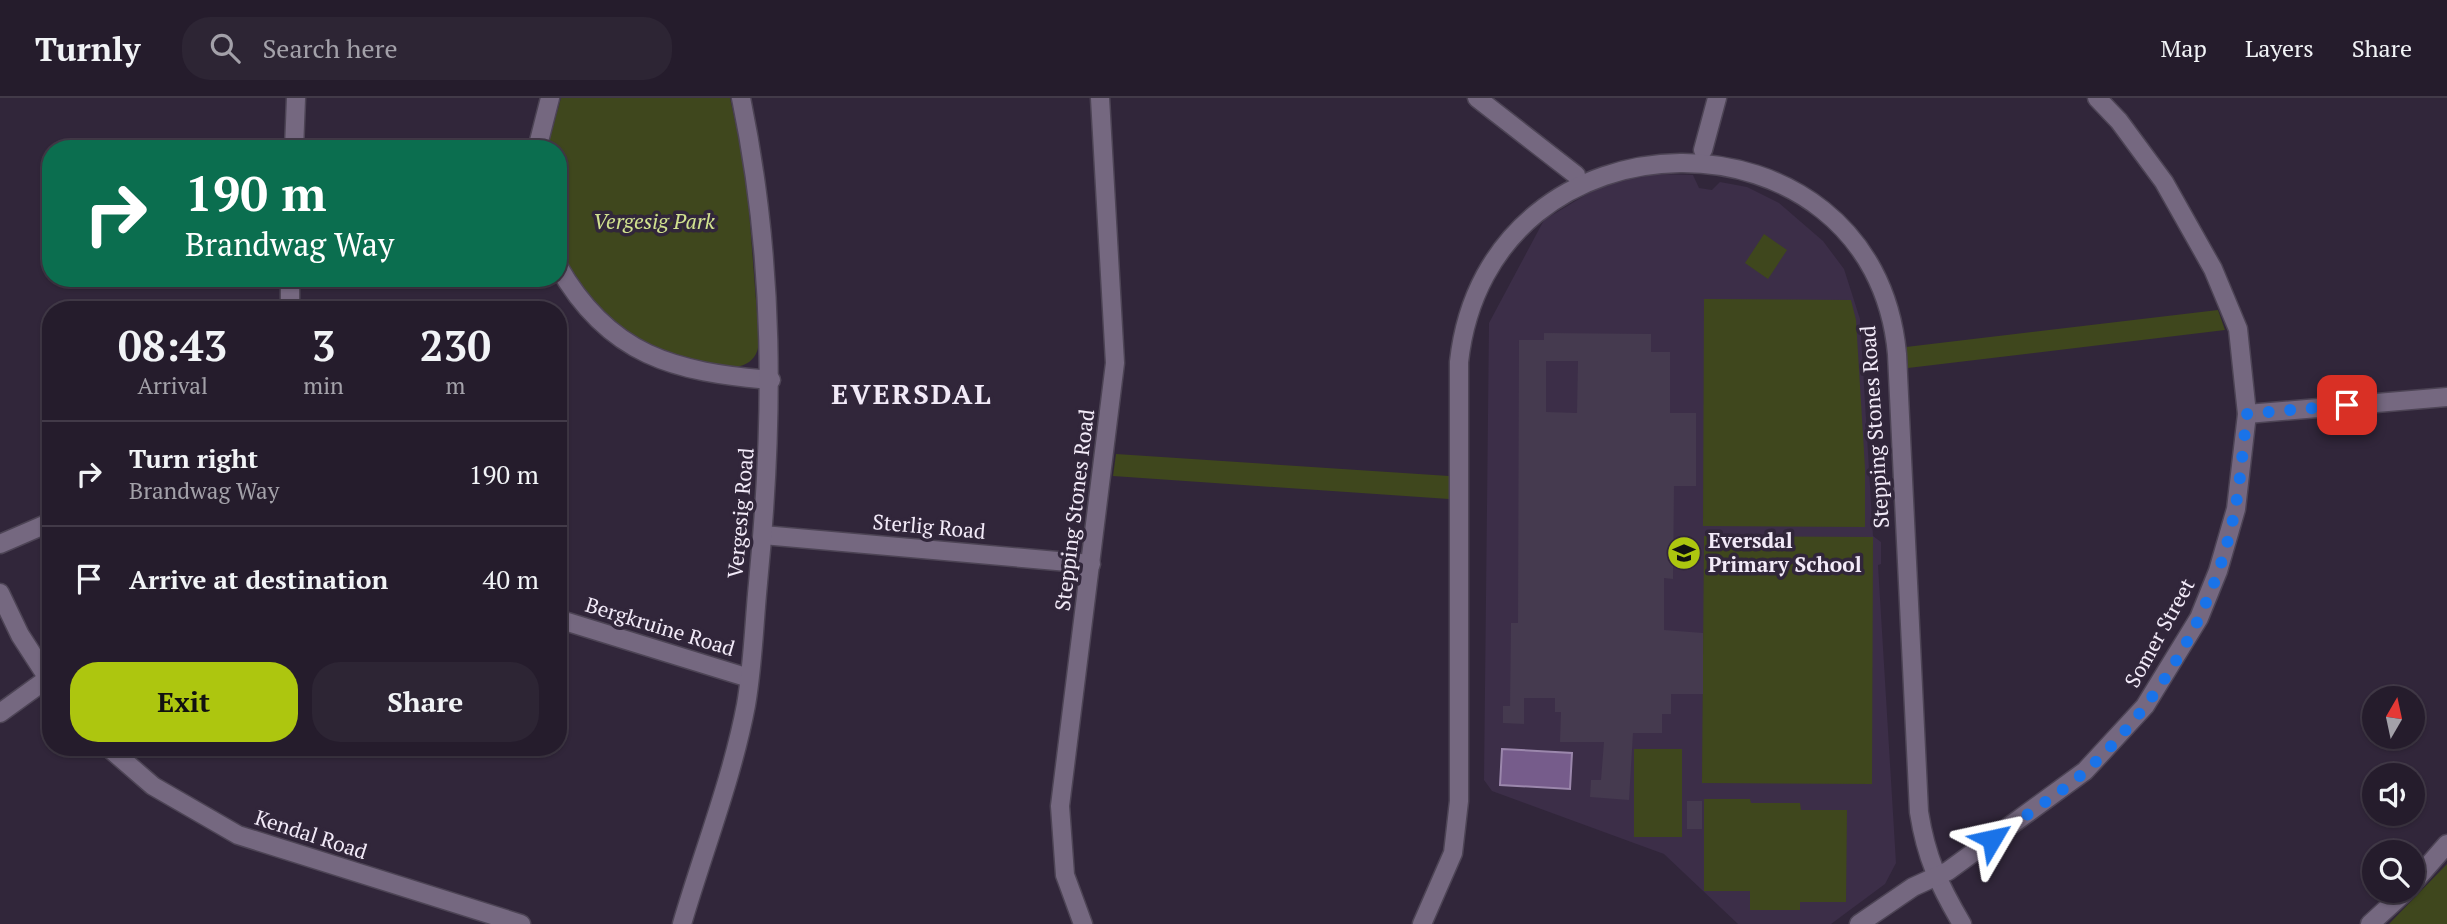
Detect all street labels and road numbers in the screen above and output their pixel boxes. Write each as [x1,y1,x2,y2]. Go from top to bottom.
street label: Stepping Stones Road [1853,324,1895,529]
street label: Stepping Stones Road [1048,407,1100,612]
street label: Vergesig Road [720,446,760,579]
street label: Sterlig Road [871,507,987,545]
street label: Somer Street [2118,573,2201,692]
street label: Bergkruine Road [582,590,739,662]
street label: Kendal Road [252,803,371,865]

